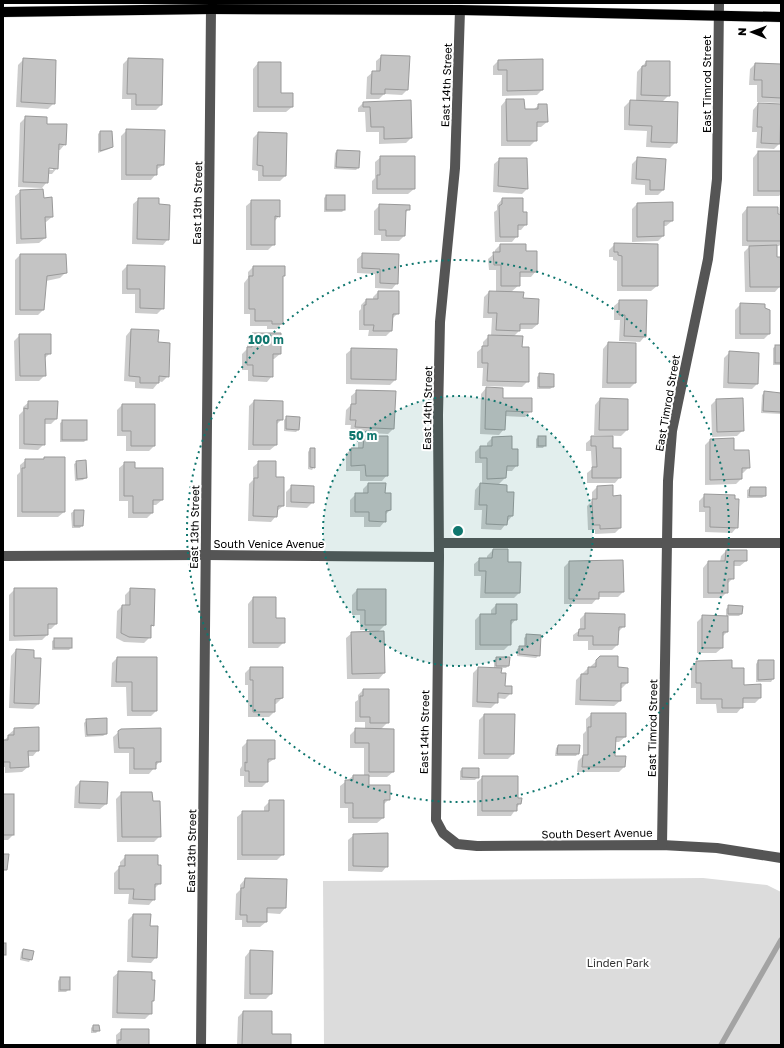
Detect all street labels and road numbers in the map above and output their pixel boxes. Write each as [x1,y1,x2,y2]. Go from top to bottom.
street label: East Timrod Street [700,35,713,133]
street label: East 14th Street [438,43,454,127]
street label: East 13th Street [190,161,204,245]
street label: East Timrod Street [652,354,682,452]
street label: East 14th Street [420,366,434,450]
street label: East 13th Street [187,485,201,569]
street label: South Venice Avenue [214,537,324,550]
street label: East Timrod Street [645,679,659,777]
street label: East 14th Street [417,690,431,774]
street label: East 13th Street [184,809,198,893]
street label: South Desert Avenue [541,826,653,840]

